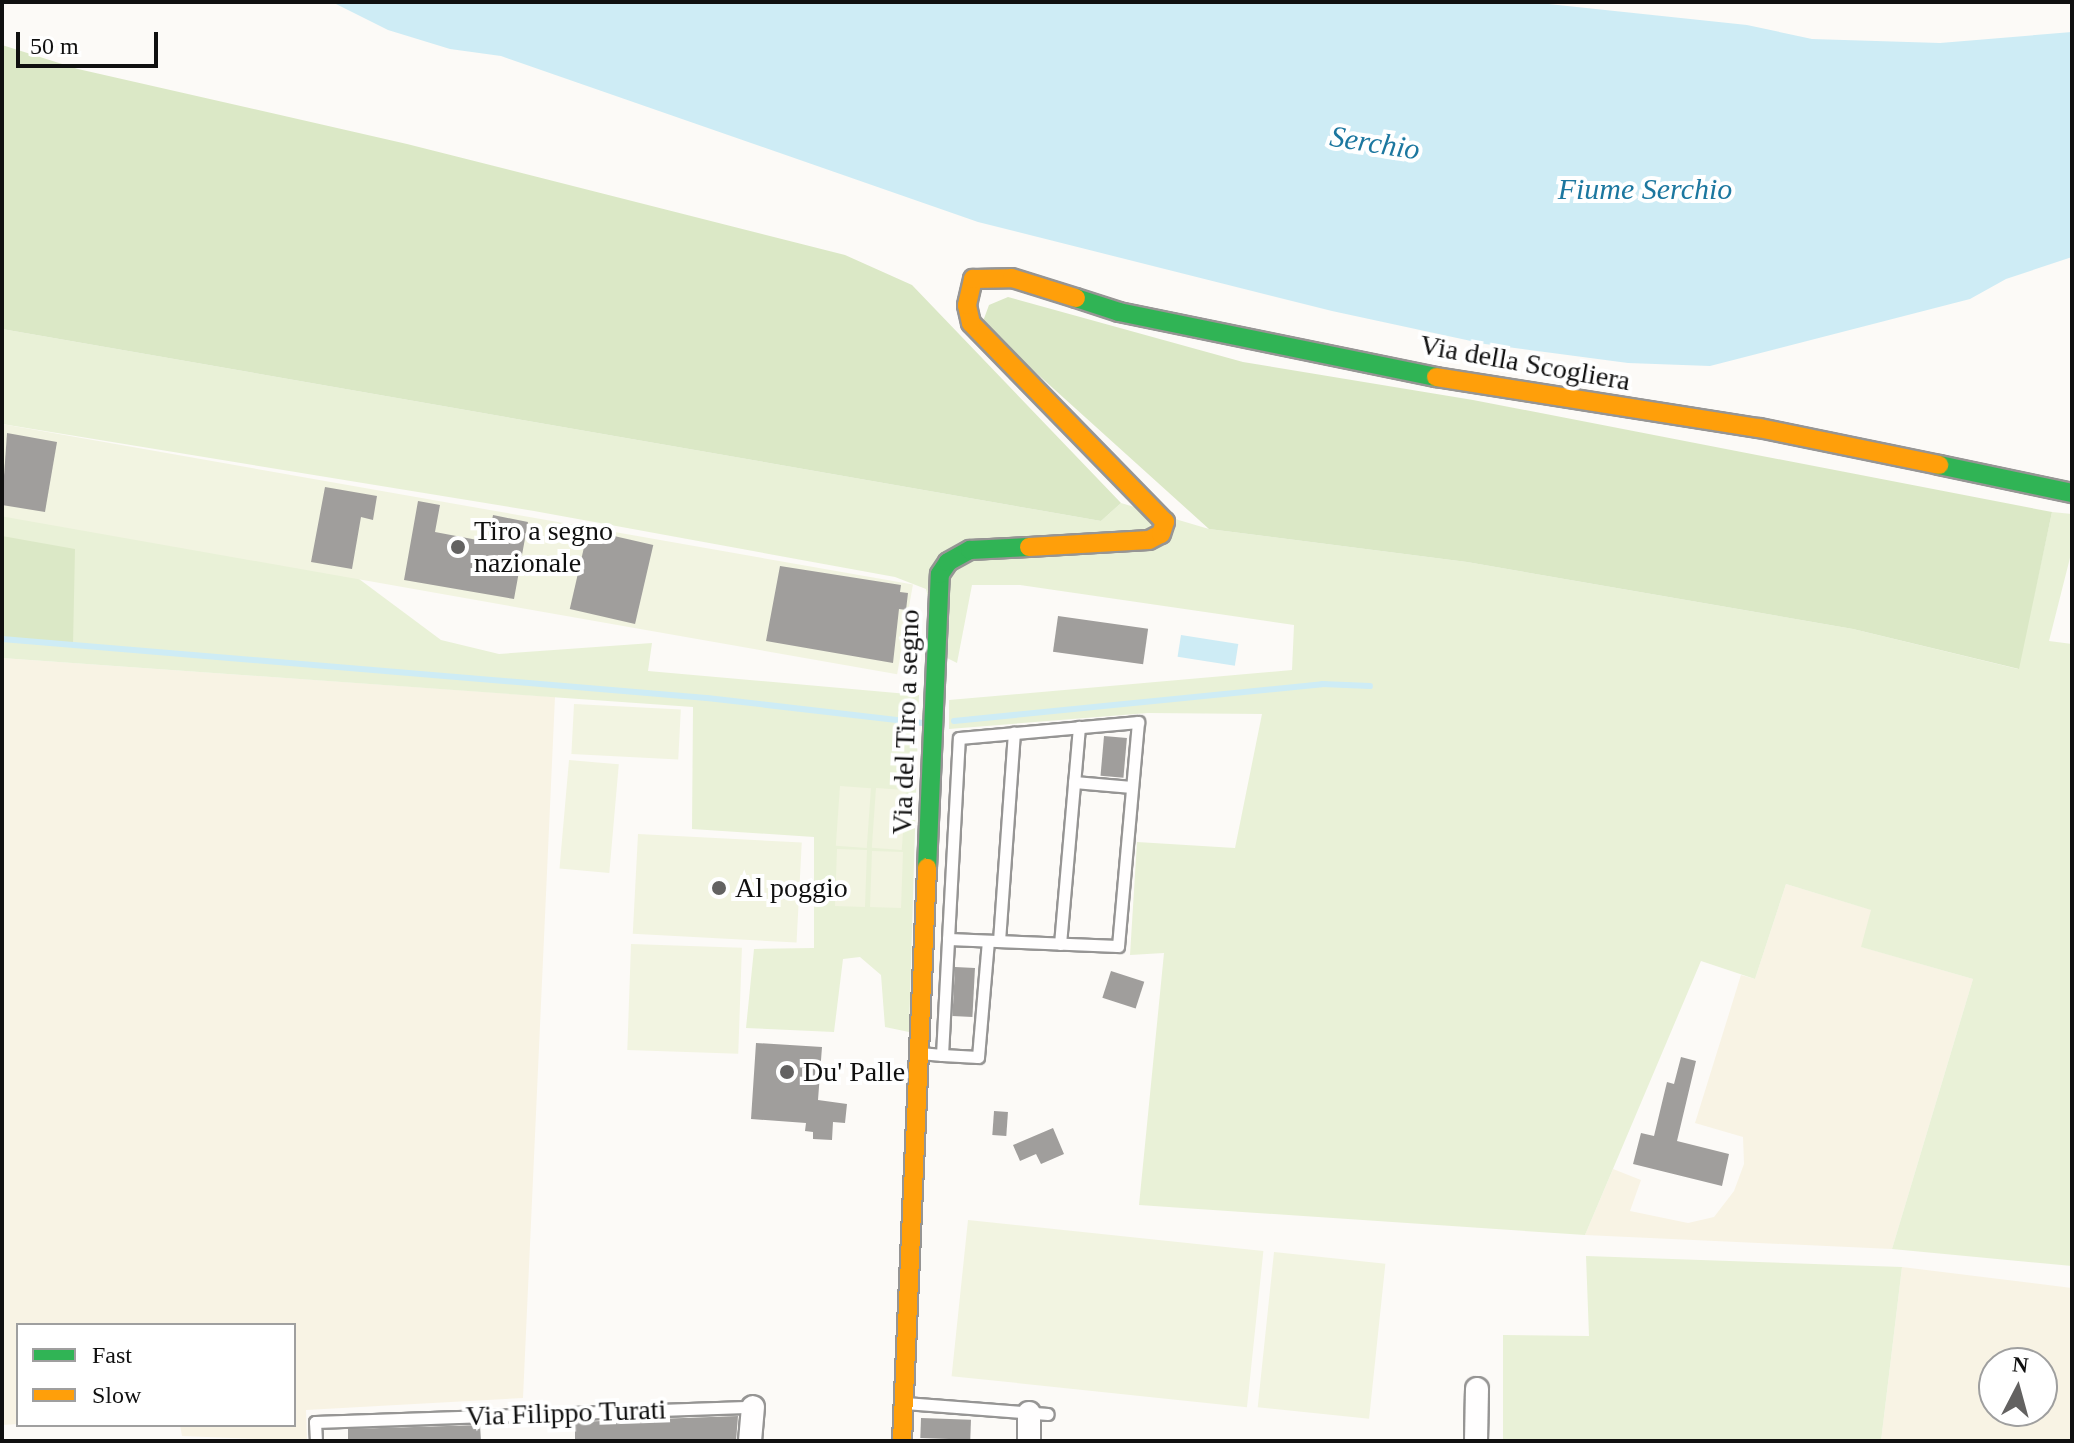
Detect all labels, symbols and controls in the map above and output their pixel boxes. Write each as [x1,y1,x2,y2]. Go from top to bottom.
scale bar [20,16,162,66]
text: 50 m [30,33,79,59]
water label: Serchio [1327,118,1423,168]
water label: Fiume Serchio [1558,171,1732,207]
street label: Via della Scogliera [1417,328,1633,398]
place label: Tiro a segno nazionale [474,514,613,580]
marker: Tiro a segno nazionale [449,538,467,556]
street label: Via del Tiro a segno [885,609,927,835]
place label: Al poggio [735,871,848,905]
marker: Al poggio [710,879,728,897]
place label: Du' Palle [803,1055,905,1089]
marker: Du' Palle [778,1063,796,1081]
legend [16,1323,296,1427]
text: Fast [92,1342,132,1368]
north arrow [1978,1347,2058,1427]
text: N [2011,1351,2030,1378]
text: Slow [92,1382,141,1408]
street label: Via Filippo Turati [465,1393,667,1433]

